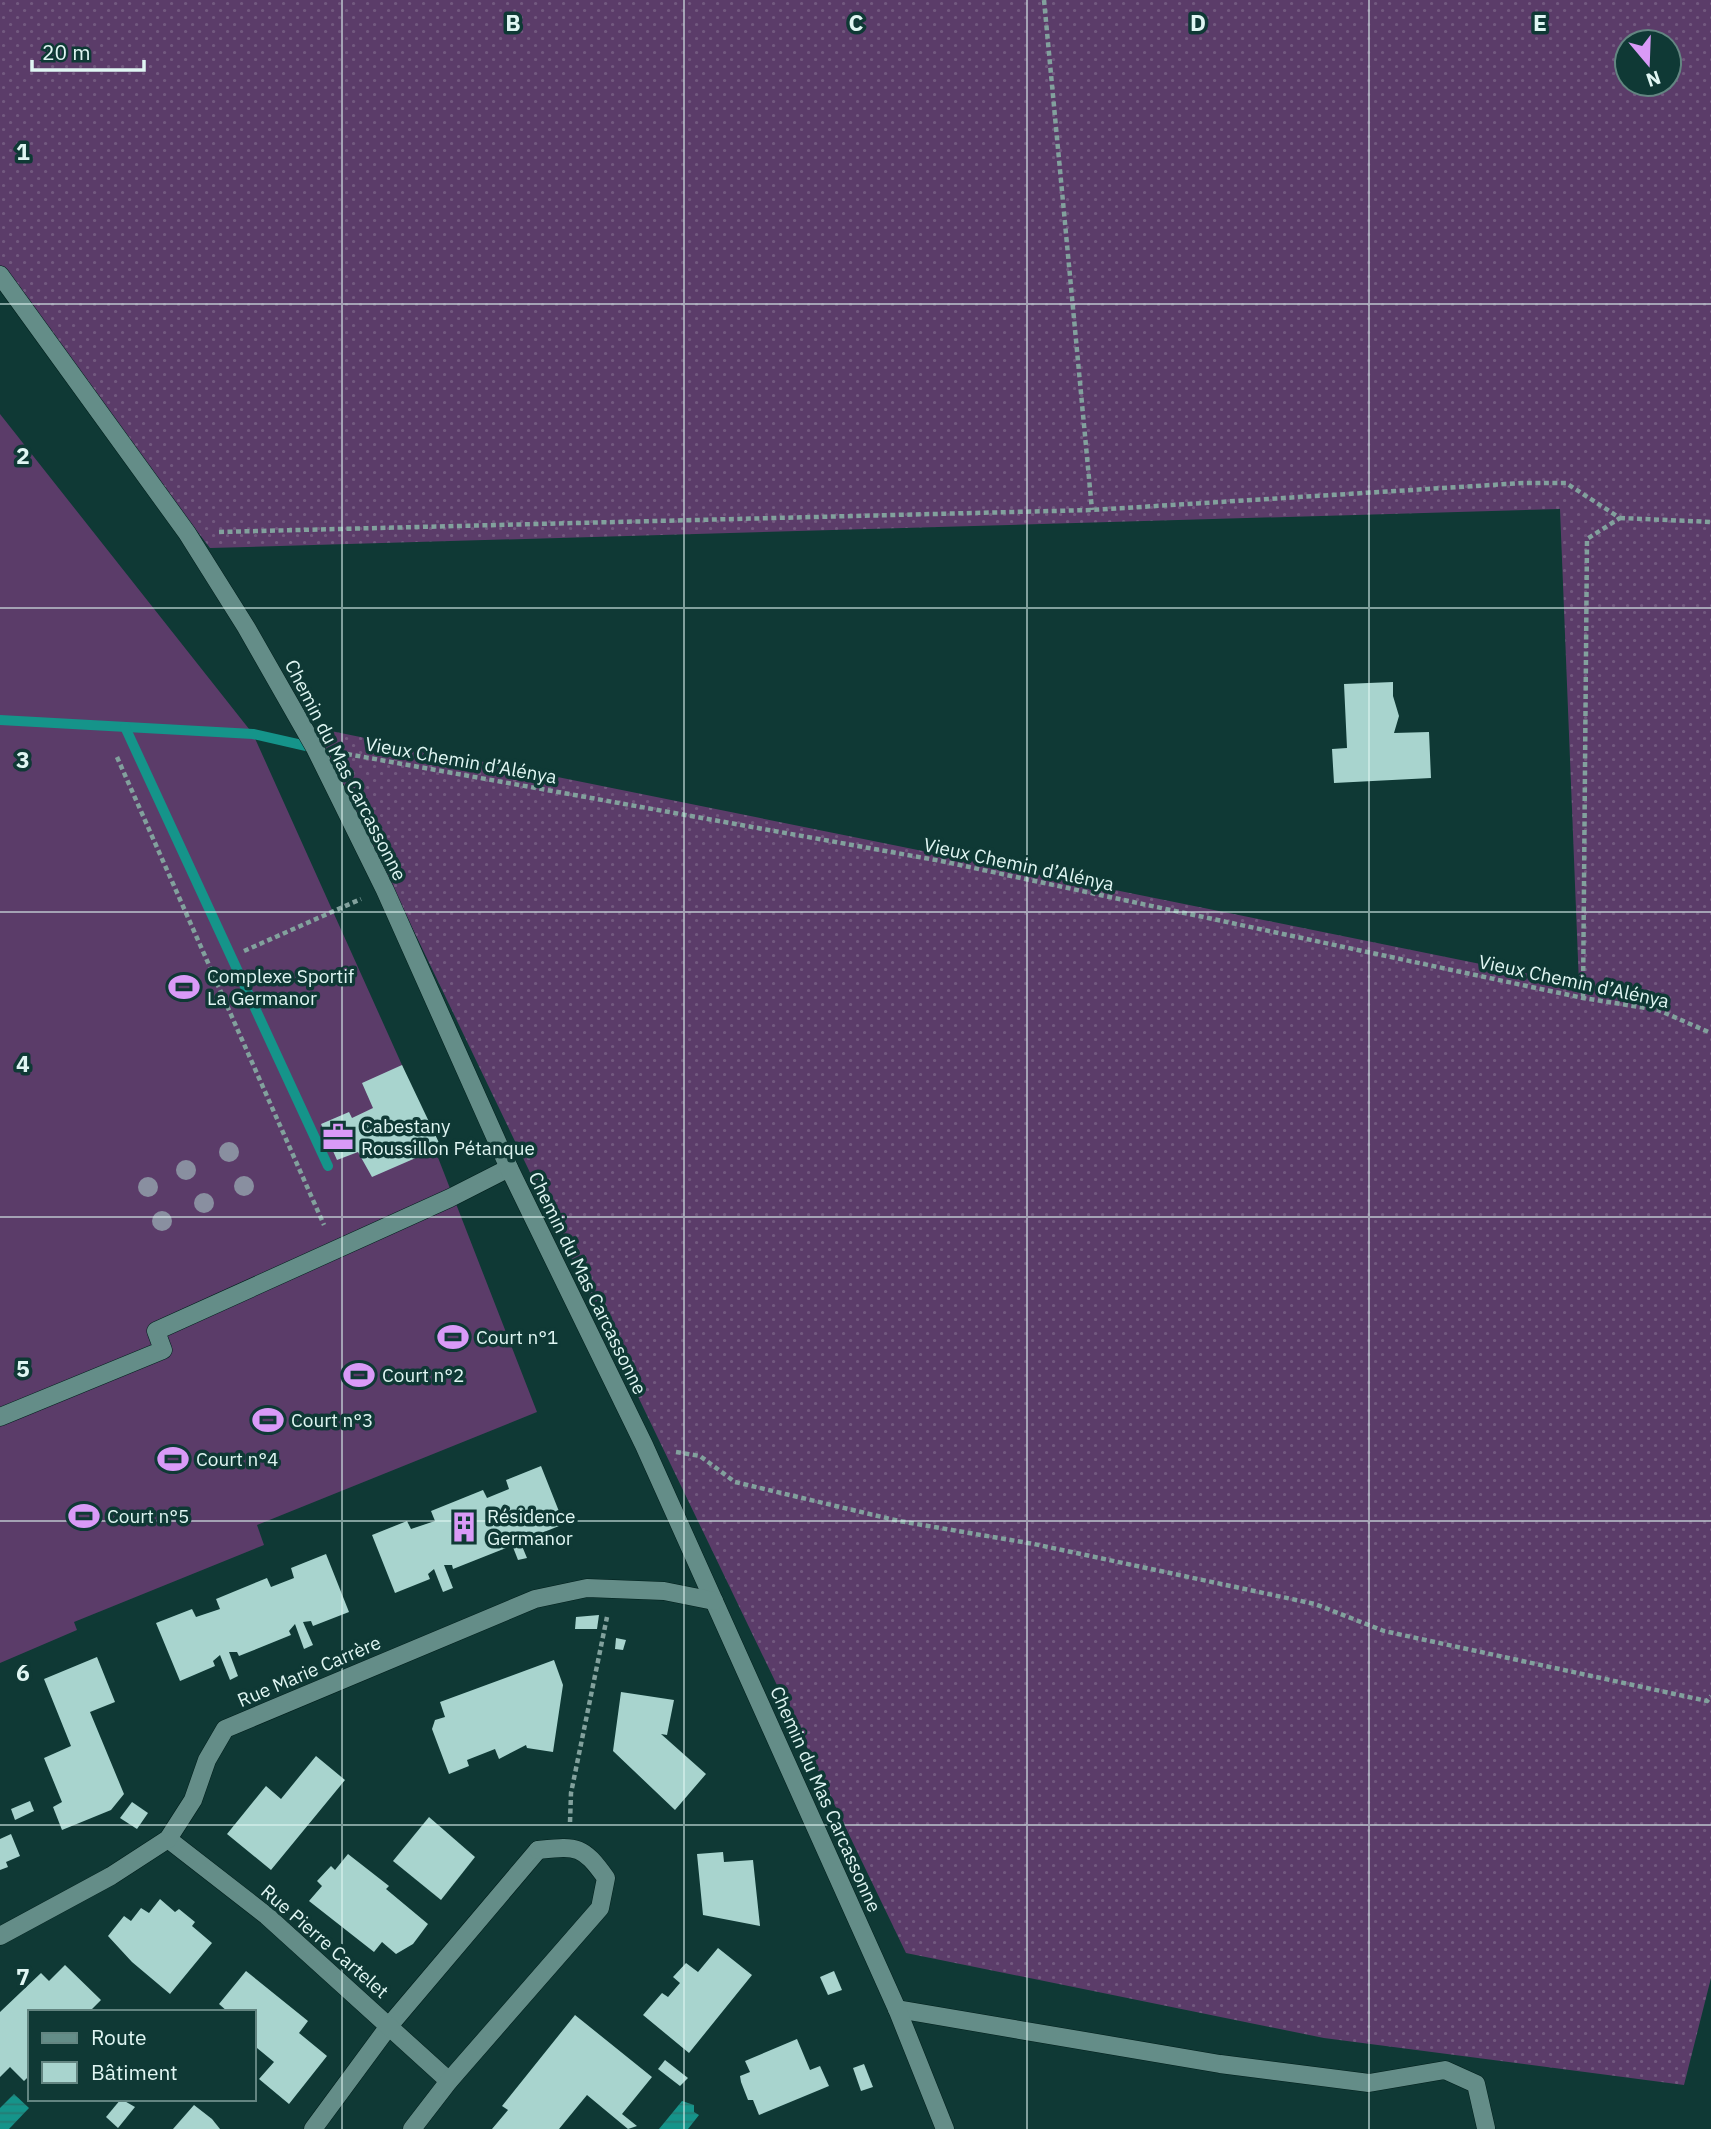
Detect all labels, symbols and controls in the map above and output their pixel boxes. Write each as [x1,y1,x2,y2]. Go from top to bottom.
text: B [505,7,521,37]
text: C [849,7,864,37]
text: D [1190,7,1206,37]
text: E [1533,7,1547,37]
scale bar [32,28,144,72]
north arrow [1613,28,1683,98]
text: 20 m [42,38,91,66]
text: N [1643,65,1664,93]
text: 1 [16,136,30,166]
text: 2 [16,440,30,470]
street label: Chemin du Mas Carcassonne [280,655,412,885]
street label: Vieux Chemin d’Alénya [363,731,559,789]
text: 3 [16,744,30,774]
street label: Vieux Chemin d’Alénya [922,832,1116,896]
street label: Vieux Chemin d’Alénya [1477,949,1671,1013]
place label: Complexe Sportif La Germanor [207,964,354,1010]
sports icon: Complexe Sportif La Germanor [167,970,201,1004]
text: 4 [16,1048,30,1078]
place label: Cabestany Roussillon Pétanque [361,1114,535,1160]
office icon: Cabestany Roussillon Pétanque [321,1120,355,1154]
street label: Chemin du Mas Carcassonne [524,1168,652,1398]
sports icon: Court n°1 [436,1320,470,1354]
place label: Court n°1 [476,1325,559,1349]
text: 5 [16,1353,30,1383]
sports icon: Court n°2 [342,1358,376,1392]
place label: Court n°2 [382,1363,465,1387]
sports icon: Court n°3 [251,1403,285,1437]
place label: Court n°3 [291,1408,374,1432]
sports icon: Court n°4 [156,1442,190,1476]
place label: Court n°4 [196,1447,279,1471]
sports icon: Court n°5 [67,1499,101,1533]
place label: Court n°5 [107,1504,190,1528]
place label: Résidence Germanor [487,1504,575,1550]
building icon: Résidence Germanor [447,1510,481,1544]
street label: Rue Marie Carrère [234,1630,384,1712]
text: 6 [16,1657,30,1687]
street label: Chemin du Mas Carcassonne [765,1682,887,1916]
street label: Rue Pierre Cartelet [256,1879,394,2003]
text: 7 [16,1961,30,1991]
legend [28,2010,256,2101]
text: Route [91,2023,147,2051]
text: Bâtiment [91,2058,178,2086]

